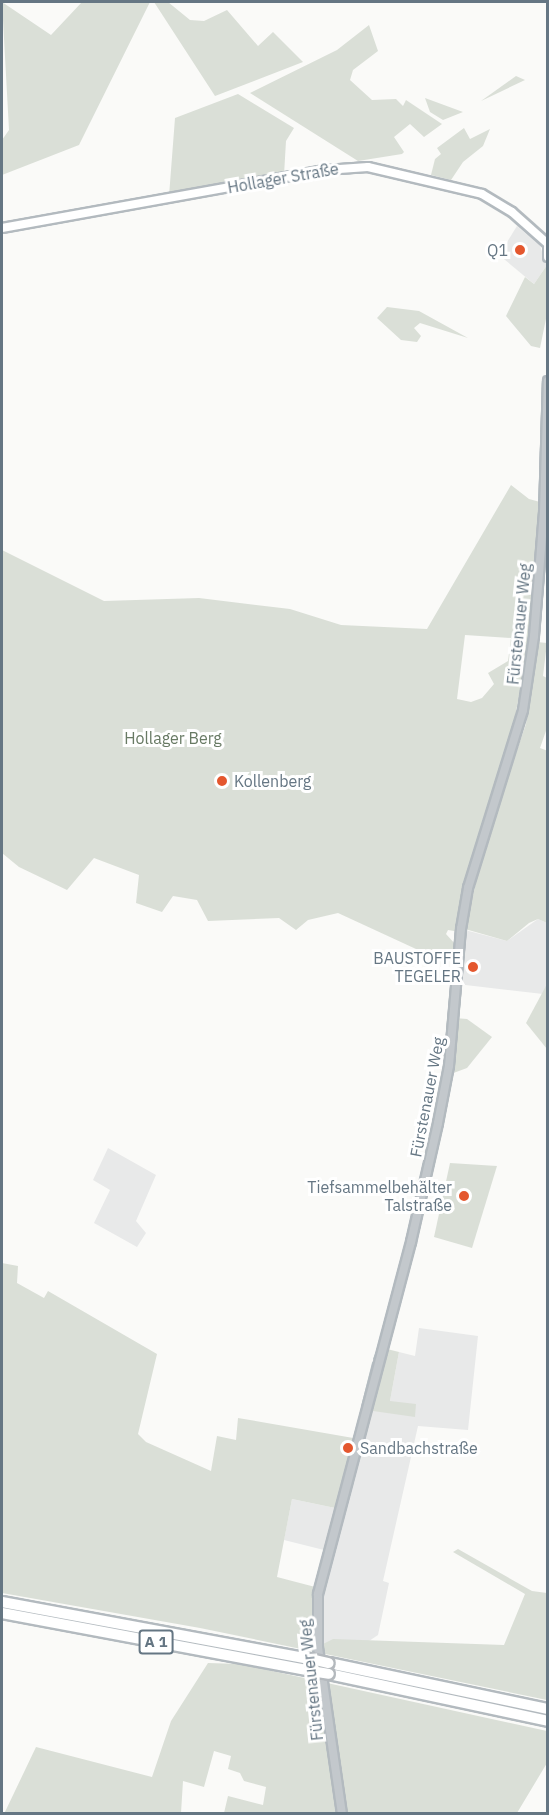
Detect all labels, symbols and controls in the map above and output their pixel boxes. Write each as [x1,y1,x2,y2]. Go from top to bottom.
street label: Hollager Straße [226,159,340,197]
place label: Q1 [487,240,508,260]
marker: Q1 [513,243,527,257]
street label: Fürstenauer Weg [503,562,535,686]
park label: Hollager Berg [124,728,222,748]
place label: Kollenberg [234,771,311,791]
marker: Kollenberg [215,774,229,788]
place label: BAUSTOFFE TEGELER [373,948,461,986]
marker: BAUSTOFFE TEGELER [466,960,480,974]
street label: Fürstenauer Weg [406,1035,448,1159]
place label: Tiefsammelbehälter Talstraße [307,1177,452,1215]
marker: Tiefsammelbehälter Talstraße [457,1189,471,1203]
place label: Sandbachstraße [360,1438,478,1458]
marker: Sandbachstraße [341,1441,355,1455]
street label: Fürstenauer Weg [295,1618,327,1742]
road number: A 1 [138,1630,174,1654]

